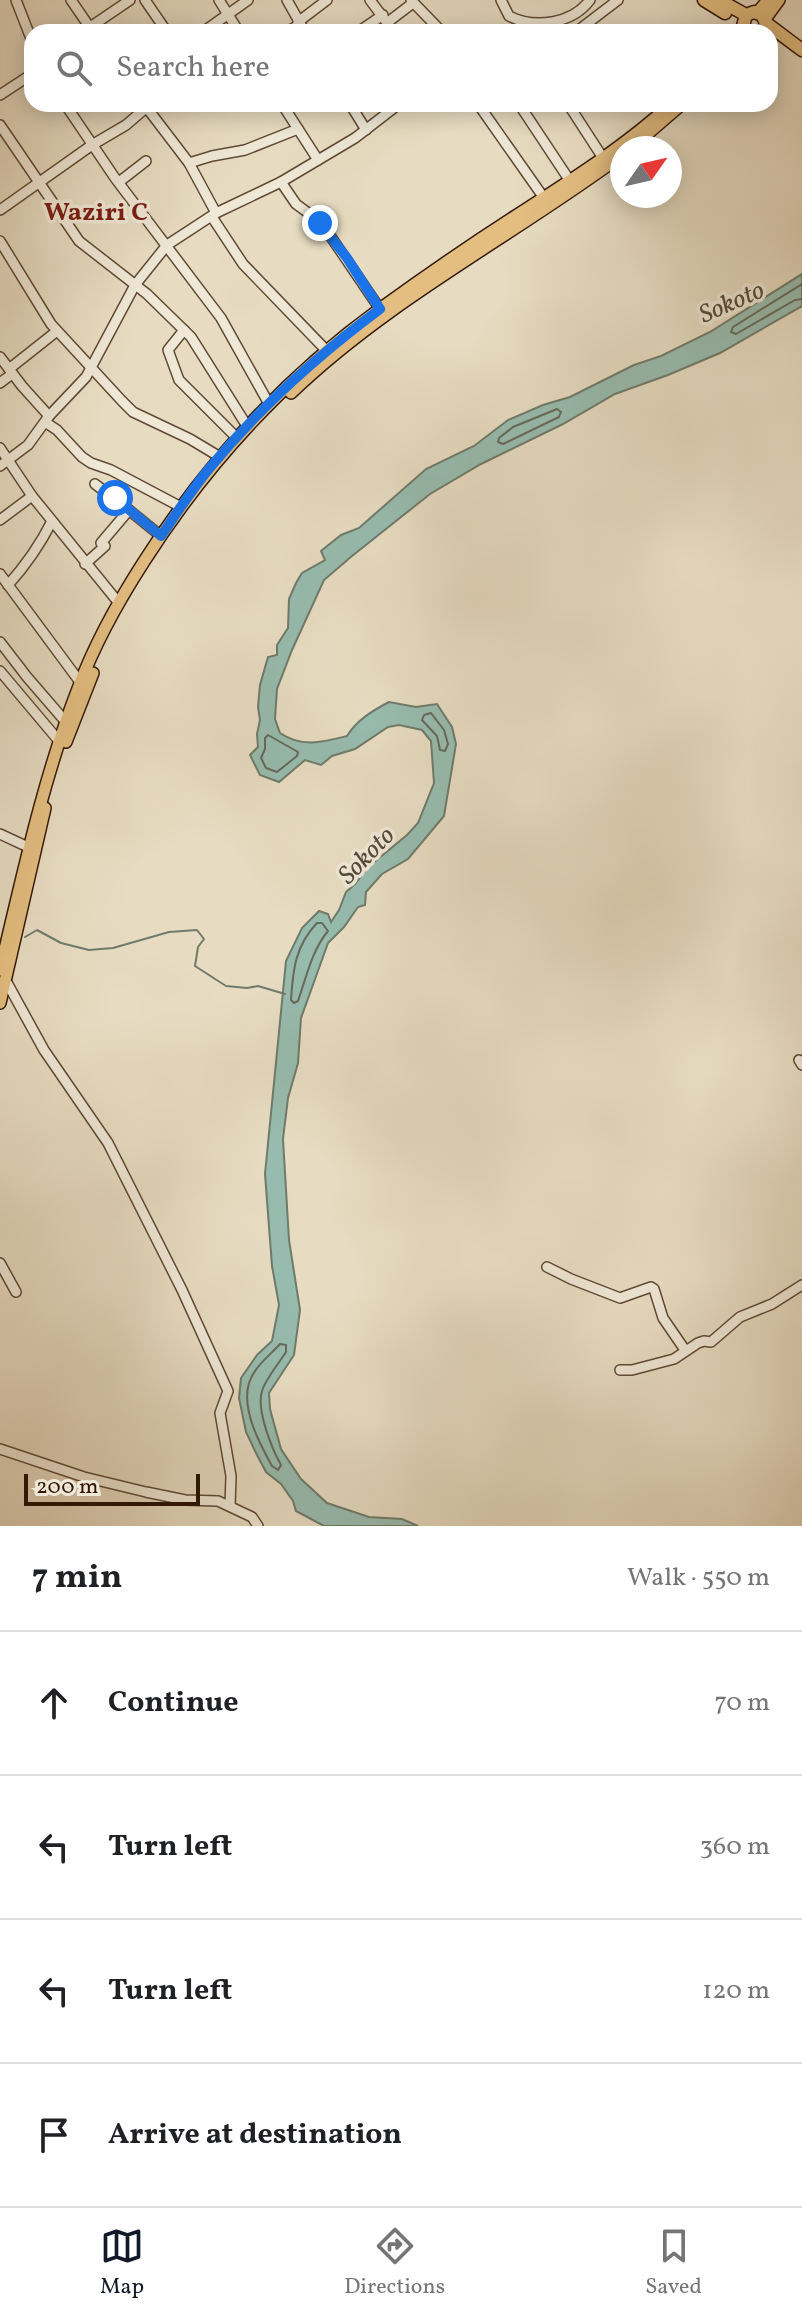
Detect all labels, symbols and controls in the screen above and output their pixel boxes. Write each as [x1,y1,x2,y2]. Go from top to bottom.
search box [24,24,778,112]
icon: search [52,46,96,90]
text: Search here [116,47,270,89]
north arrow [610,136,682,208]
district label: Waziri C [44,195,148,231]
route end [302,205,338,241]
water label: Sokoto [694,273,770,333]
route start [97,480,133,516]
water label: Sokoto [330,819,404,893]
scale bar [24,1470,200,1506]
text: 200 m [36,1472,98,1503]
text: 7 min [32,1555,122,1602]
text: Walk · 550 m [627,1560,770,1596]
icon: ahead [32,1681,76,1725]
text: Continue [108,1682,239,1724]
text: 70 m [715,1685,770,1721]
icon: left [32,1825,76,1869]
text: Turn left [108,1826,232,1868]
text: 360 m [700,1829,770,1865]
icon: left [32,1969,76,2013]
text: Turn left [108,1970,232,2012]
text: 120 m [702,1973,770,2009]
icon: arrive [32,2113,76,2157]
text: Arrive at destination [108,2114,402,2156]
tab: Map [100,2224,144,2303]
tab: Directions [344,2224,445,2303]
tab: Saved [645,2224,702,2303]

